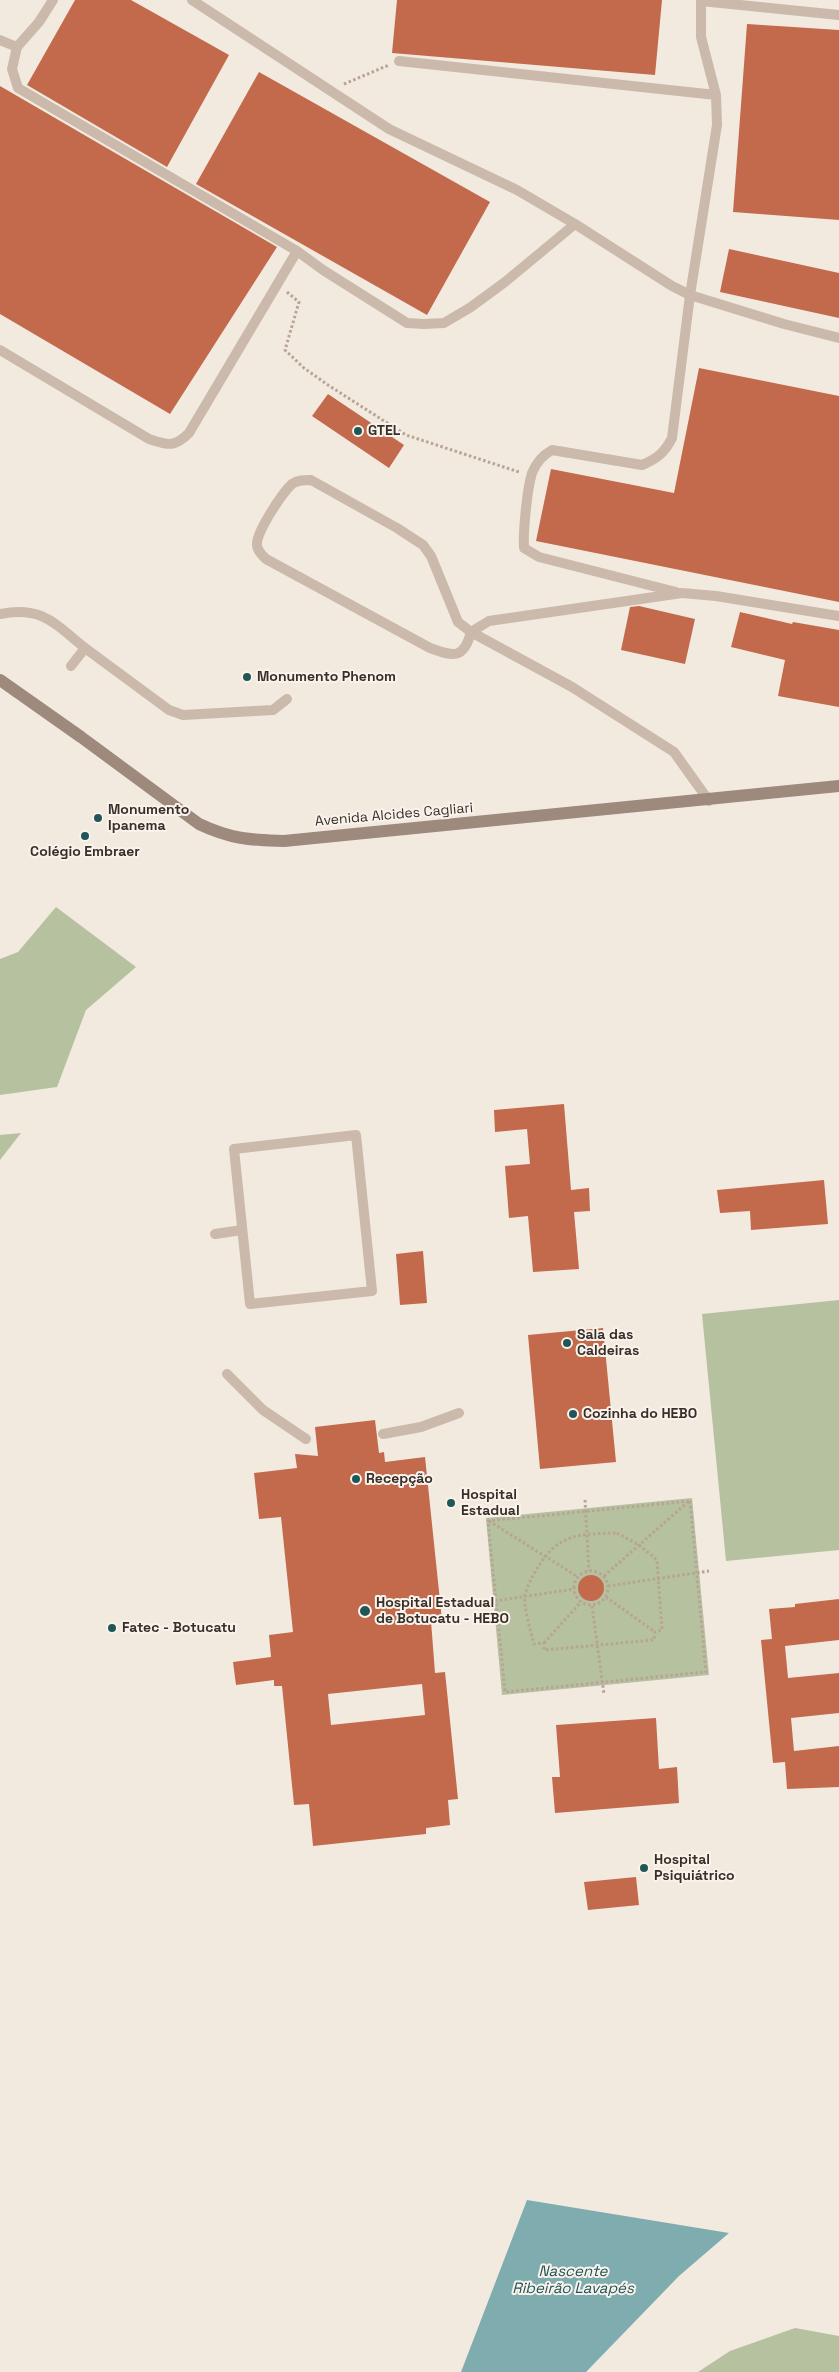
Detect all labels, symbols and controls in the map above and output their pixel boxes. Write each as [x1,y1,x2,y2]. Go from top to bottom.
place label: GTEL [368,423,400,439]
marker: GTEL [352,425,364,437]
place label: Monumento Phenom [257,669,396,685]
marker: Monumento Phenom [241,671,253,683]
street label: Avenida Alcides Cagliari [314,800,474,830]
place label: Monumento Ipanema [108,802,189,834]
marker: Monumento Ipanema [92,812,104,824]
marker: Colégio Embraer [79,830,91,842]
place label: Colégio Embraer [30,844,140,860]
place label: Sala das Caldeiras [577,1327,639,1360]
marker: Sala das Caldeiras [561,1337,573,1349]
place label: Cozinha do HEBO [583,1406,697,1422]
marker: Cozinha do HEBO [567,1408,579,1420]
place label: Recepção [366,1471,433,1487]
marker: Recepção [350,1473,362,1485]
place label: Hospital Estadual [461,1487,520,1520]
marker: Hospital Estadual [445,1497,457,1509]
place label: Hospital Estadual de Botucatu - HEBO [376,1595,509,1628]
marker: Hospital Estadual de Botucatu - HEBO [358,1604,372,1618]
place label: Fatec - Botucatu [122,1620,236,1636]
marker: Fatec - Botucatu [106,1622,118,1634]
place label: Hospital Psiquiátrico [654,1852,735,1884]
marker: Hospital Psiquiátrico [638,1862,650,1874]
water label: Nascente Ribeirão Lavapés [512,2263,634,2298]

